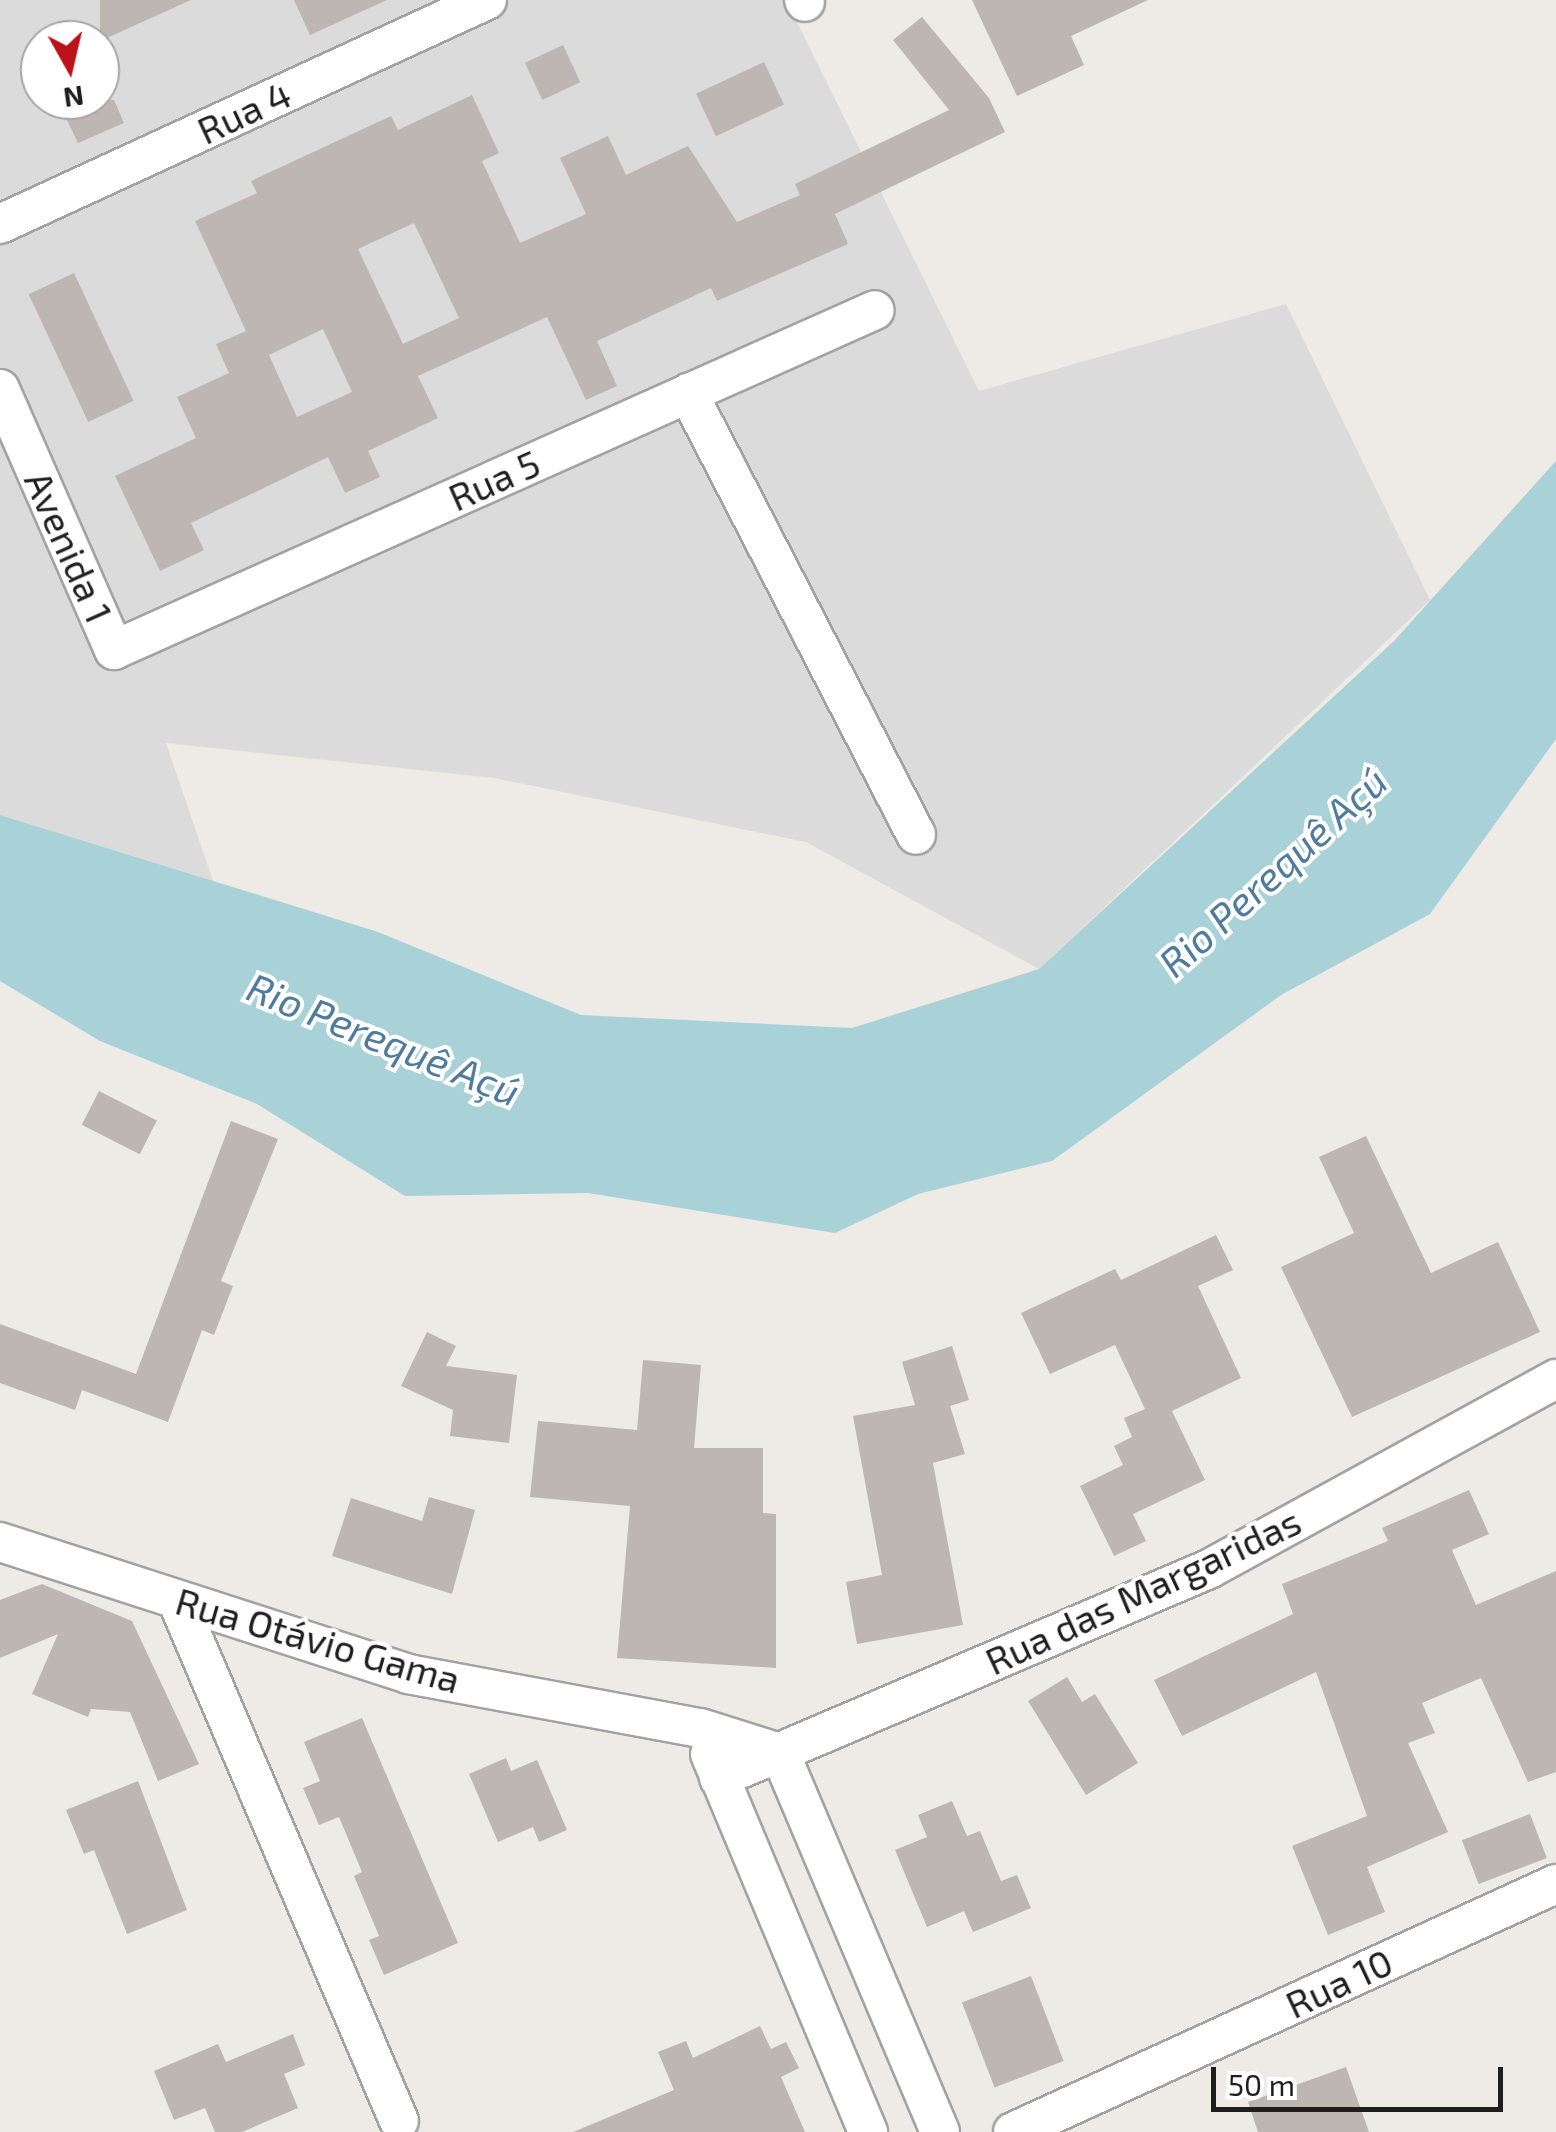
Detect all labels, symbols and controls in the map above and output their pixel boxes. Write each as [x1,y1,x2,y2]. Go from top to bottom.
north arrow [20,20,120,120]
street label: Rua 4 [190,71,298,153]
text: N [62,79,86,116]
street label: Rua 5 [441,440,547,520]
street label: Avenida 1 [15,464,123,630]
water label: Rio Perequê Açú [1148,756,1396,986]
water label: Rio Perequê Açú [240,961,528,1115]
street label: Rua das Margaridas [978,1498,1308,1684]
street label: Rua Otávio Gama [171,1578,465,1702]
street label: Rua 10 [1278,1939,1400,2027]
scale bar [1216,2047,1508,2109]
text: 50 m [1228,2066,1295,2102]

